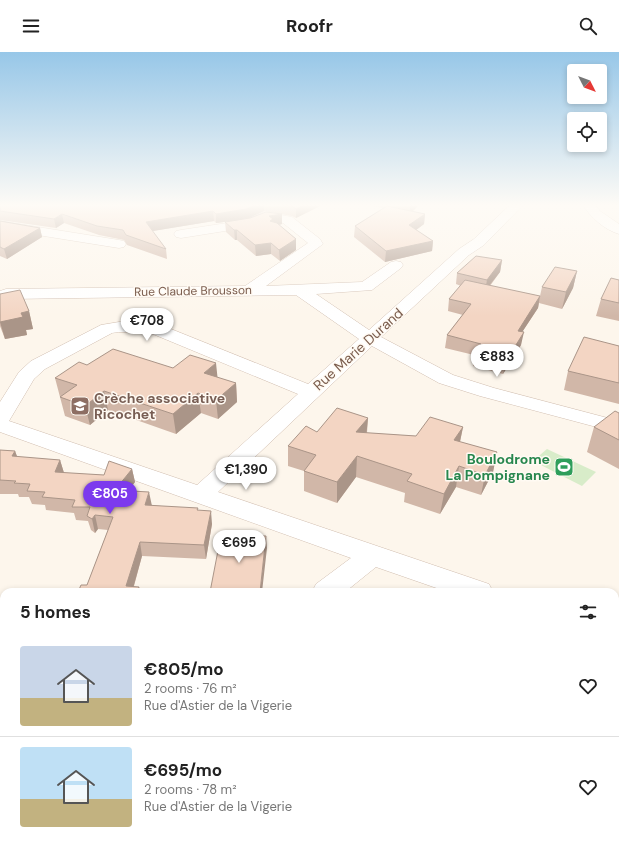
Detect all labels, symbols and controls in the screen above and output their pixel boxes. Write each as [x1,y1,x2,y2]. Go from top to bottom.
text: Roofr [286,14,333,38]
icon: menu [20,15,42,37]
icon: search [577,15,599,37]
north arrow [567,64,607,104]
map controls [567,64,607,152]
button: locate [567,112,607,152]
street label: Rue Claude Brousson [134,282,252,300]
street label: Rue Marie Durand [309,304,407,394]
pin: €708 [123,308,171,342]
text: €708 [130,312,164,329]
pin: €883 [473,344,521,378]
text: €883 [480,348,514,365]
place label: Crèche associative Ricochet [94,389,225,423]
school or university icon: Crèche associative Ricochet [69,395,91,417]
place label: Boulodrome La Pompignane [445,450,550,484]
sports icon: Boulodrome La Pompignane [553,456,575,478]
pin: €1,390 [213,457,279,491]
text: €1,390 [224,461,268,478]
pin: €805 [86,481,134,515]
text: €805 [92,485,128,502]
pin: €695 [215,530,263,564]
text: €695 [222,534,256,551]
text: 5 homes [20,601,91,623]
icon: filters [577,601,599,623]
text: €805/mo [144,658,224,680]
icon: home [52,662,100,710]
icon: heart [577,675,599,697]
text: 2 rooms · 76 m² [144,680,237,697]
text: Rue d'Astier de la Vigerie [144,697,292,714]
text: €695/mo [144,759,222,781]
icon: home [52,763,100,811]
icon: heart [577,776,599,798]
text: 2 rooms · 78 m² [144,781,236,798]
text: Rue d'Astier de la Vigerie [144,798,292,815]

